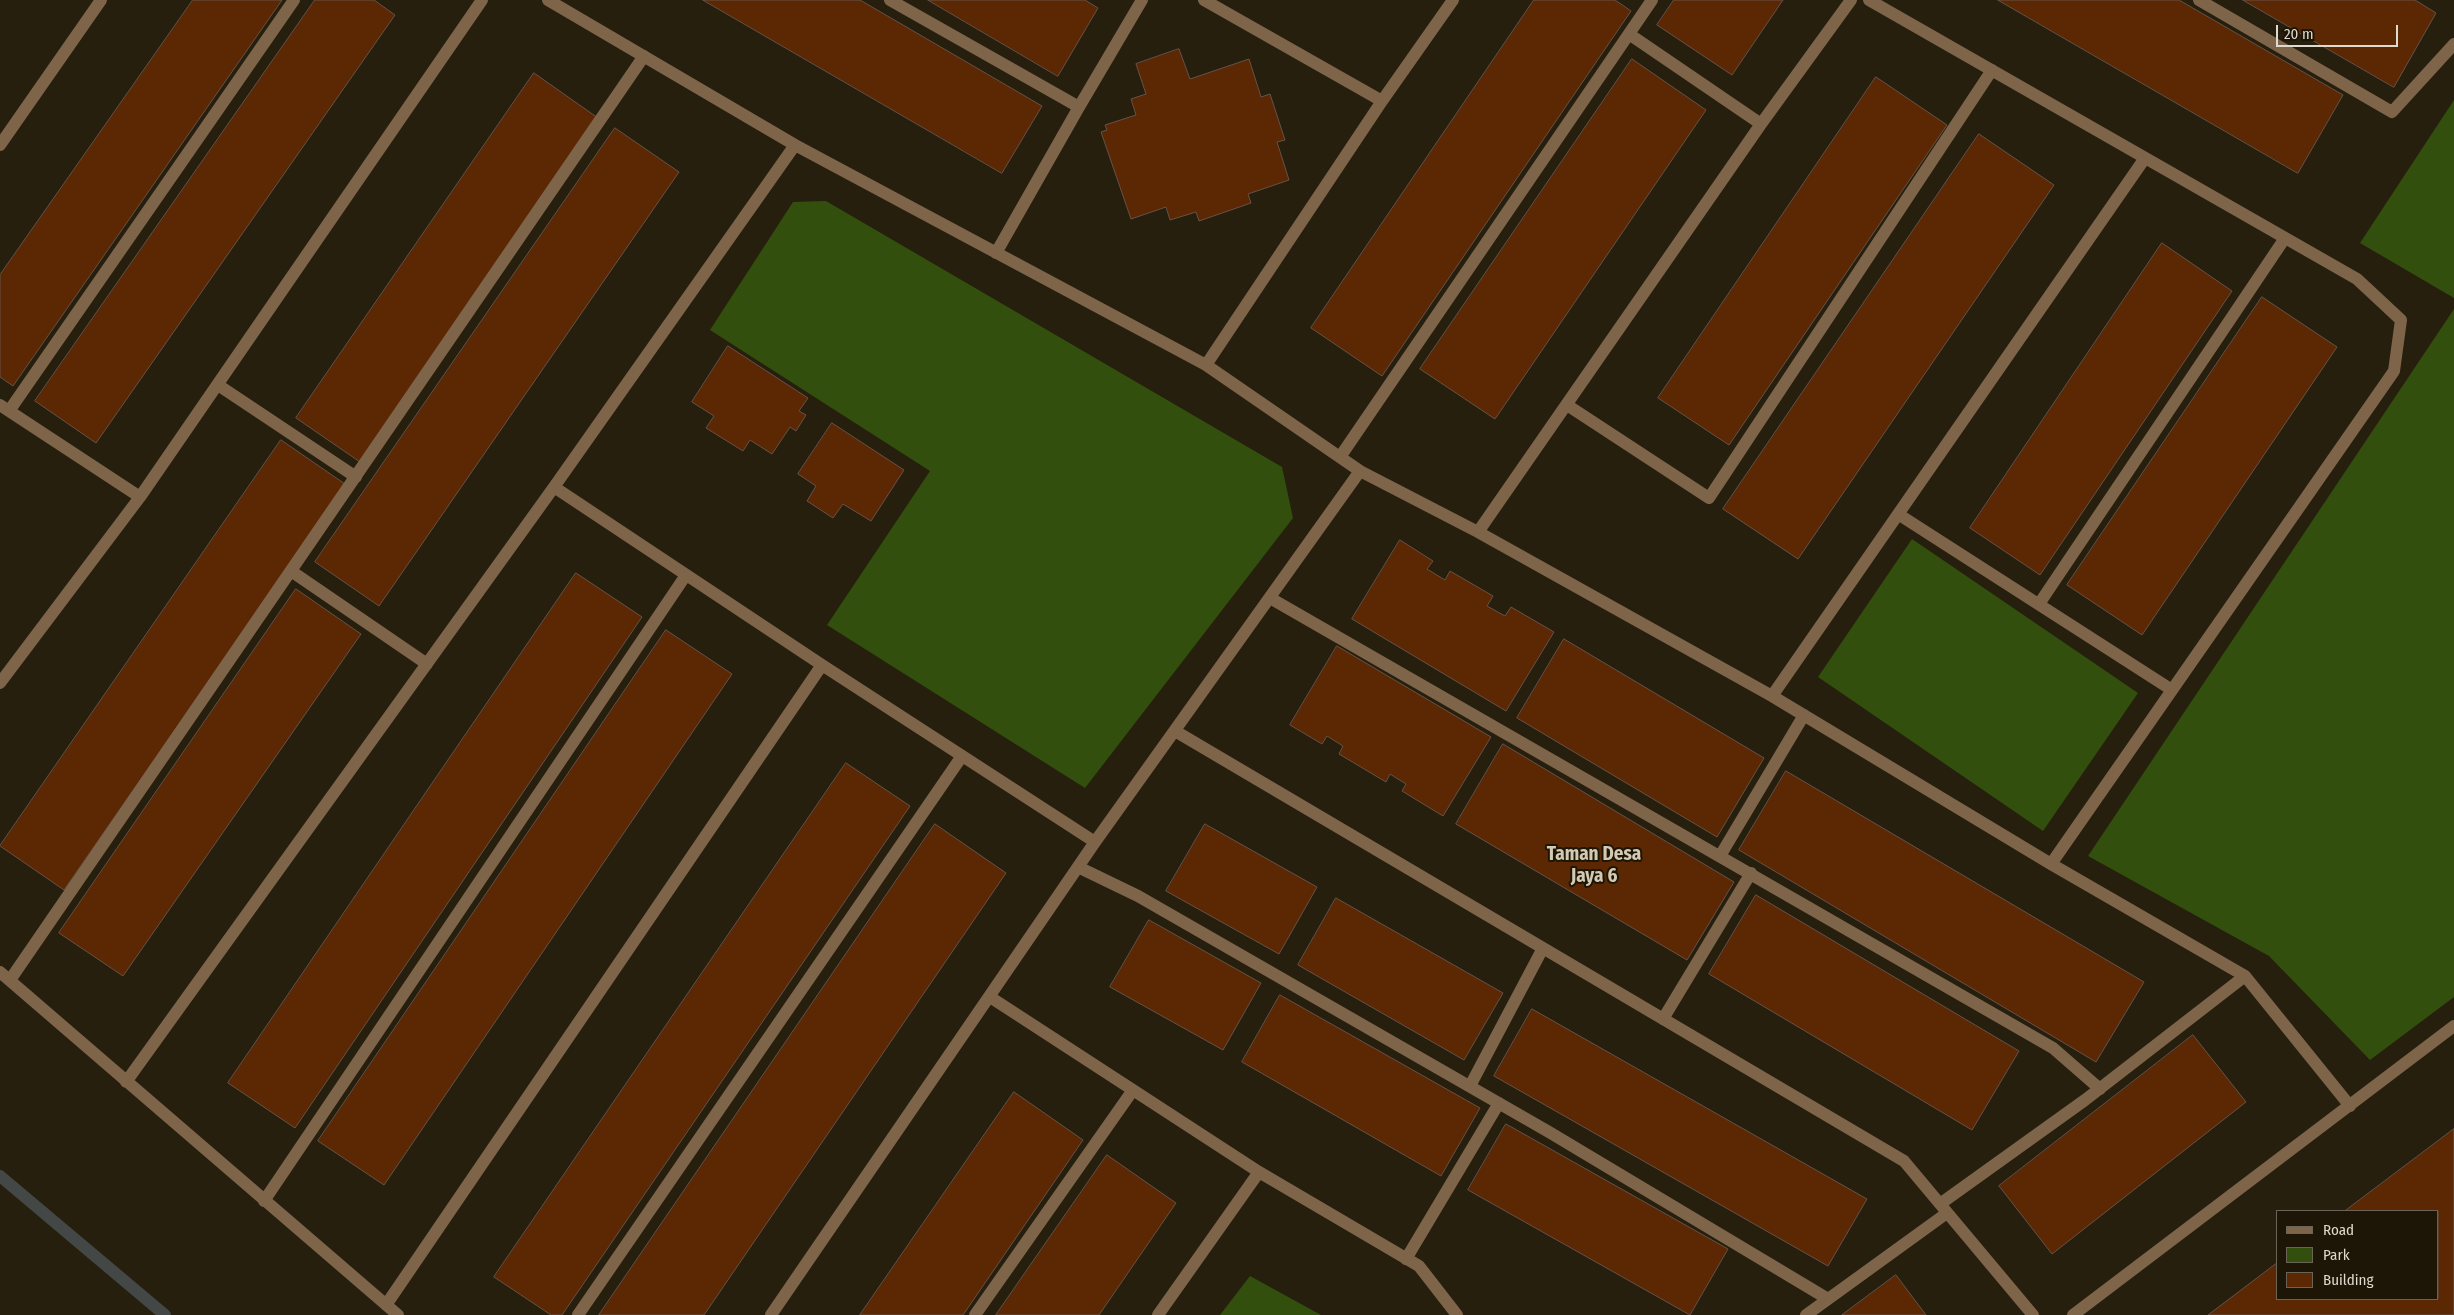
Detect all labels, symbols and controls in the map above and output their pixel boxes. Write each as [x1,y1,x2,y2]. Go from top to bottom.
scale bar [2279,15,2402,47]
text: 20 m [2284,25,2314,43]
district label: Taman Desa Jaya 6 [1547,844,1641,888]
legend [2276,1210,2439,1300]
text: Road [2323,1221,2354,1239]
text: Park [2323,1246,2350,1264]
text: Building [2323,1271,2374,1289]

